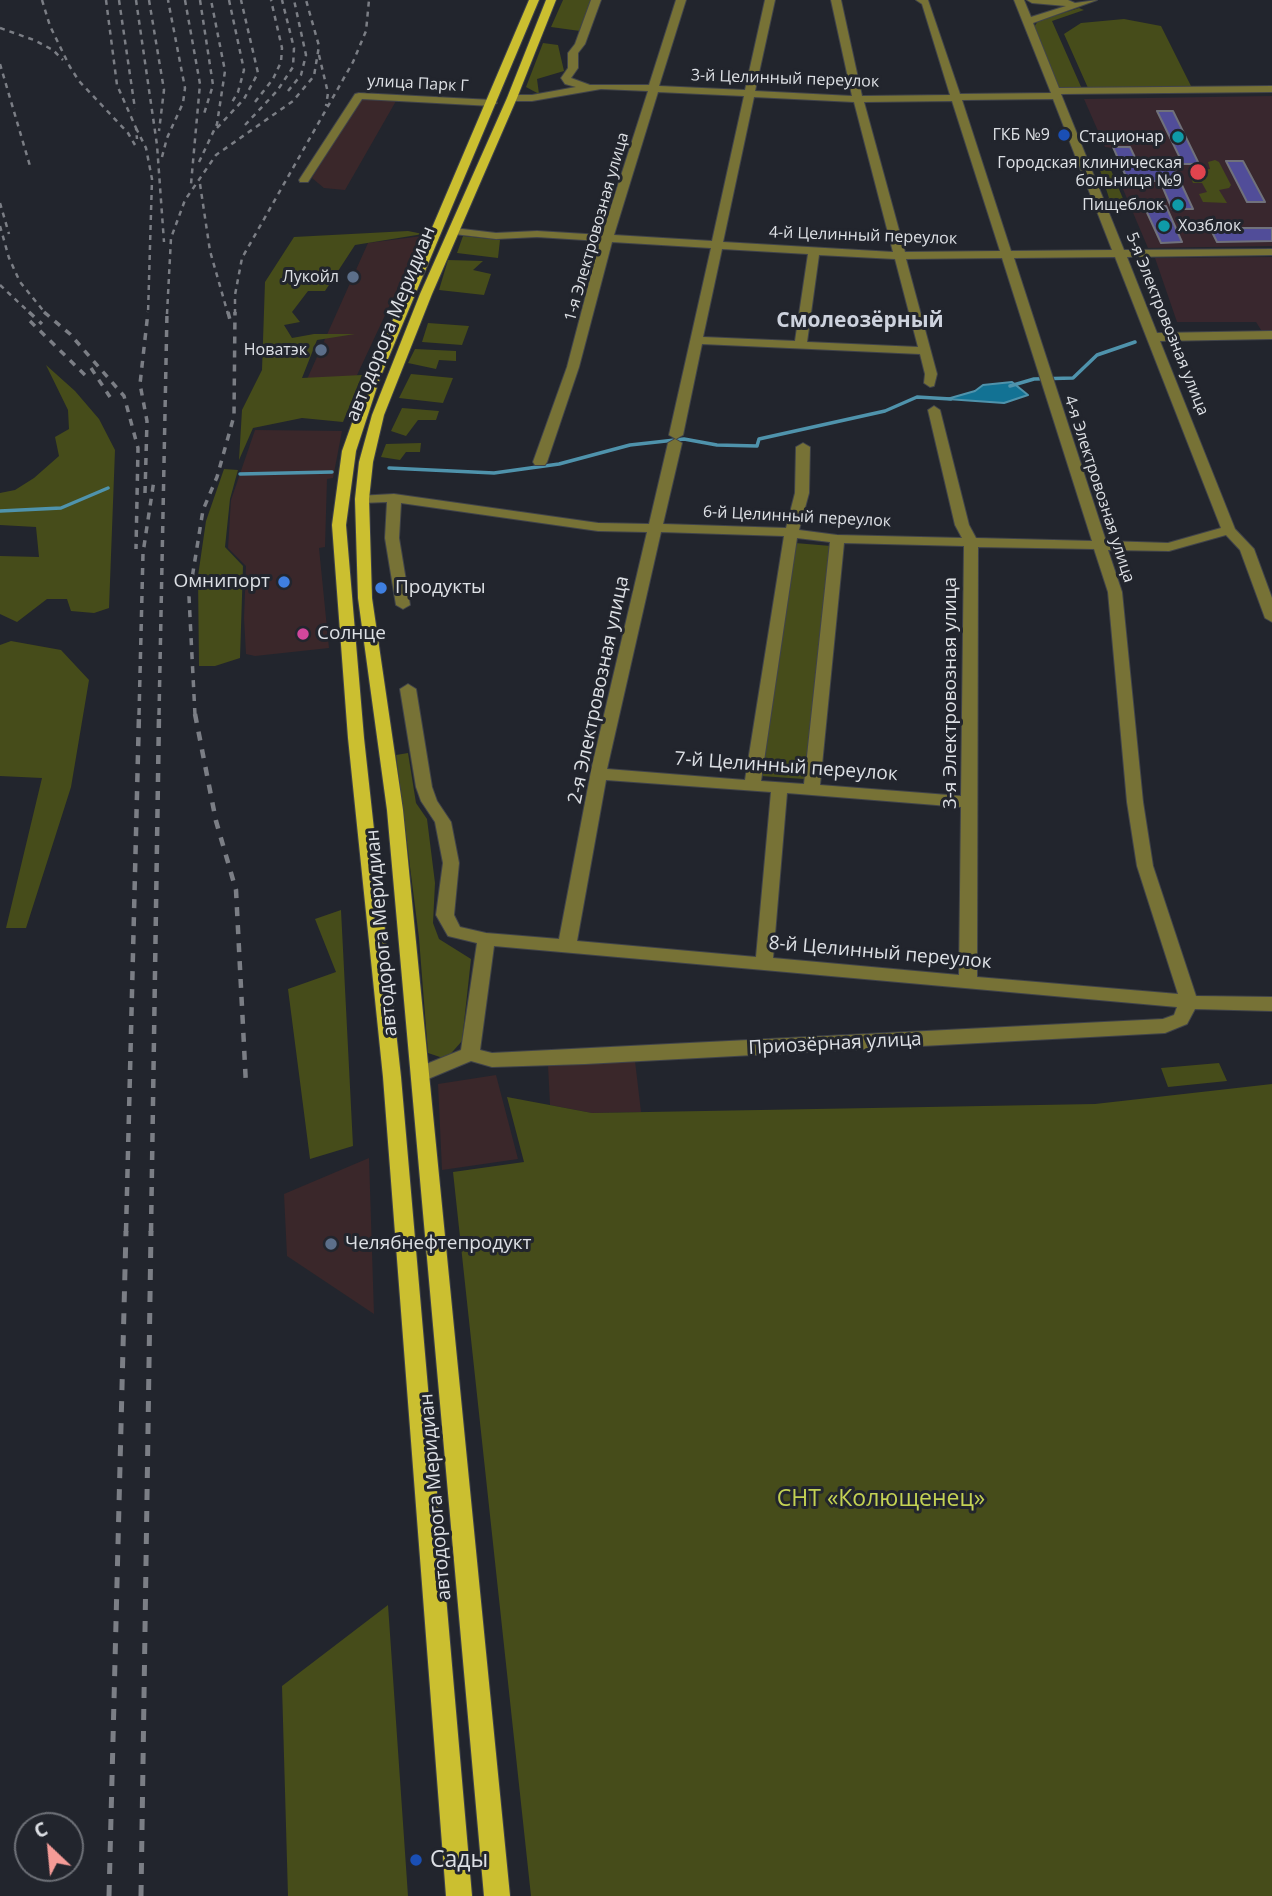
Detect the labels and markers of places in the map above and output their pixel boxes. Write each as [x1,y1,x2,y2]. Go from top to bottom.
place label: ГКБ №9 [993,125,1050,145]
marker: ГКБ №9 [1056,127,1072,143]
place label: Стационар [1079,127,1164,147]
marker: Стационар [1170,129,1186,145]
place label: Городская клиническая больница №9 [997,153,1182,191]
marker: Городская клиническая больница №9 [1188,162,1208,182]
place label: Пищеблок [1082,195,1164,215]
marker: Пищеблок [1170,197,1186,213]
place label: Хозблок [1178,216,1241,236]
marker: Хозблок [1156,218,1172,234]
place label: Лукойл [283,267,339,287]
marker: Лукойл [345,269,361,285]
place label: Новатэк [244,340,307,360]
marker: Новатэк [313,342,329,358]
place label: Омнипорт [173,571,270,593]
marker: Омнипорт [276,574,292,590]
place label: Продукты [395,577,486,599]
marker: Продукты [373,580,389,596]
place label: Солнце [317,623,386,645]
marker: Солнце [295,626,311,642]
place label: Челябнефтепродукт [345,1233,531,1255]
marker: Челябнефтепродукт [323,1236,339,1252]
place label: Сады [430,1846,488,1874]
marker: Сады [408,1852,424,1868]

